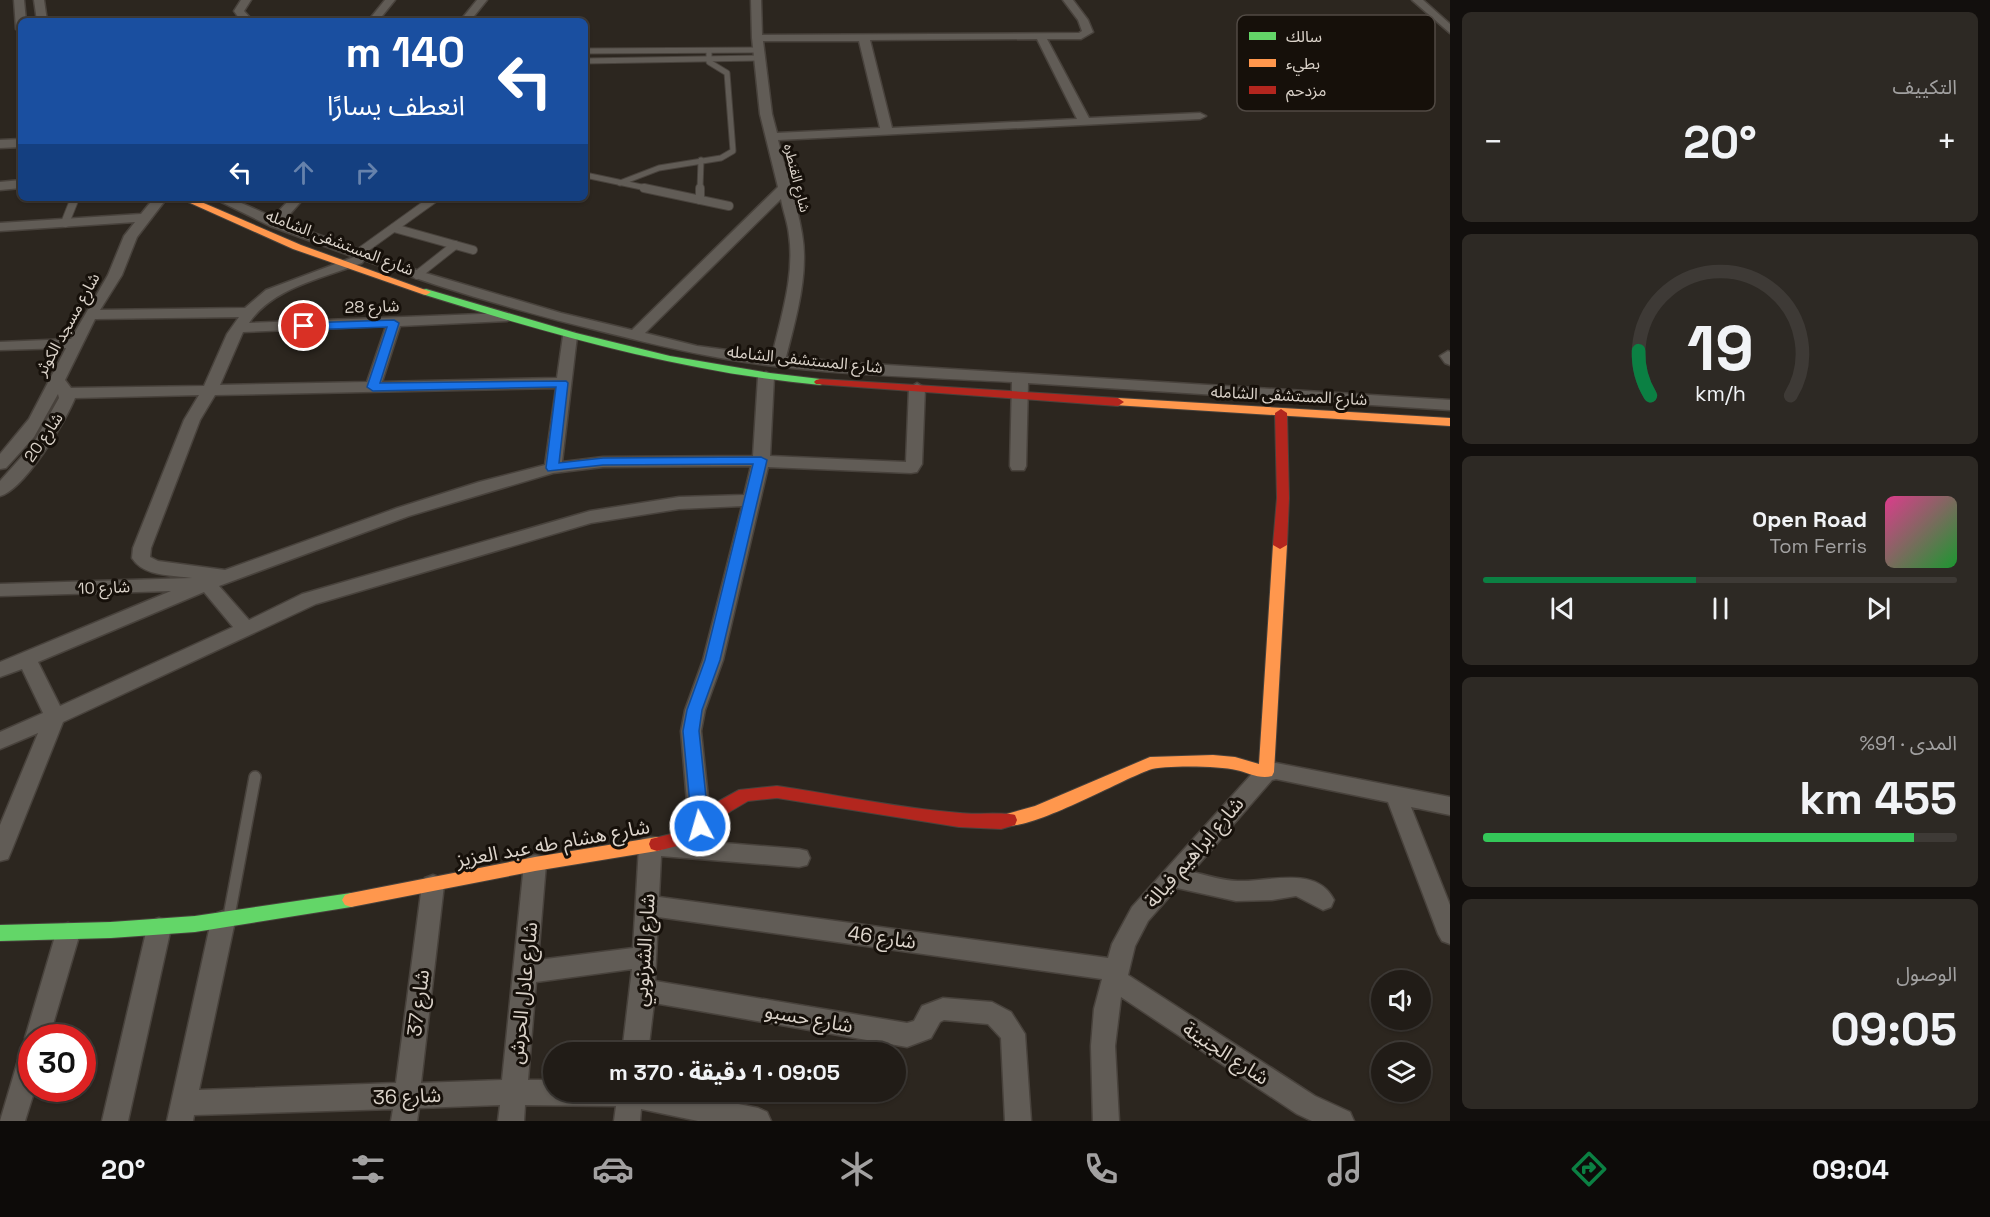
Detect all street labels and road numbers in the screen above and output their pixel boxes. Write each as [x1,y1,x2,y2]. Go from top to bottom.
street label: شارع القنطره [778,142,814,215]
street label: شارع المستشفى الشامله [262,205,417,282]
street label: شارع مسجد الكوثر [30,269,106,381]
street label: شارع 28 [344,295,400,320]
street label: شارع المستشفى الشامله [726,341,884,380]
street label: شارع المستشفى الشامله [1210,381,1368,412]
street label: شارع 20 [19,409,69,467]
street label: شارع 10 [78,576,131,601]
street label: شارع ابراهيم فيالة [1139,791,1251,914]
street label: شارع هشام طه عبد العزيز [453,813,652,875]
street label: شارع الشرنوبي [627,893,664,1008]
street label: شارع 46 [846,919,918,957]
street label: شارع عادل الحرش [503,921,545,1066]
street label: شارع 37 [401,968,437,1038]
street label: شارع حسبو [762,997,855,1041]
street label: شارع الجنينة [1177,1015,1274,1092]
street label: شارع 36 [372,1082,442,1112]

